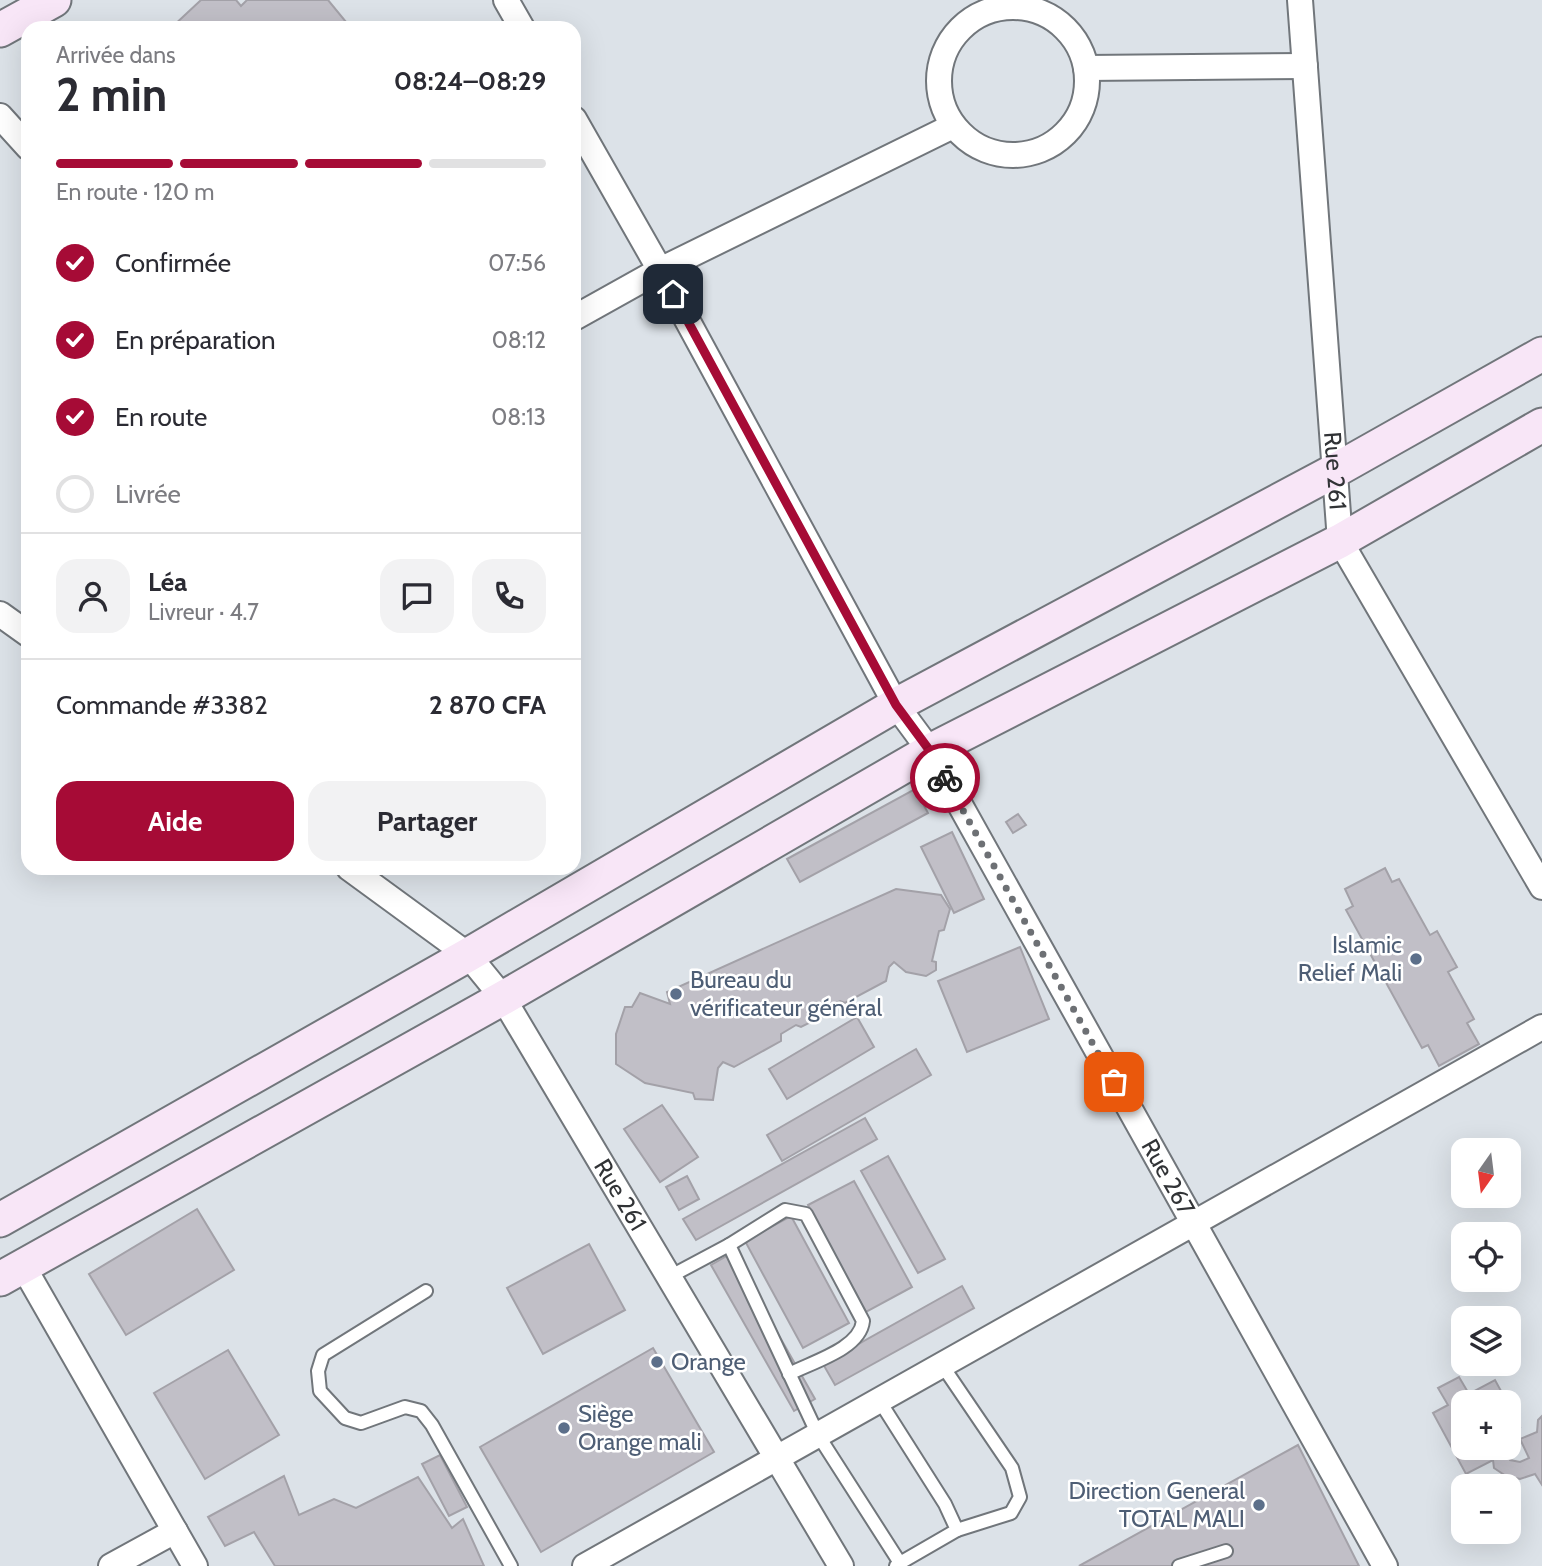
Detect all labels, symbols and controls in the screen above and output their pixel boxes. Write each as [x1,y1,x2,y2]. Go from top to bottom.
text: Arrivée dans [56,41,176,69]
text: 08:24–08:29 [394,65,546,97]
text: 2 min [56,67,167,123]
text: En route · 120 m [56,178,214,206]
icon: check [56,244,94,282]
text: Confirmée [115,247,231,279]
text: 07:56 [488,249,546,277]
pin [643,264,703,324]
icon: home [654,275,692,313]
icon: check [56,321,94,359]
text: En préparation [115,324,276,356]
text: 08:12 [492,326,546,354]
icon: check [56,398,94,436]
text: En route [115,401,207,433]
text: 08:13 [491,403,546,431]
street label: Rue 261 [1318,431,1353,511]
text: Livrée [115,478,181,510]
button: person [56,559,130,633]
button: chat [380,559,454,633]
button: phone [472,559,546,633]
text: Léa [148,566,187,598]
text: Livreur · 4.7 [148,598,259,626]
text: Commande #3382 [56,689,268,721]
text: 2 870 CFA [429,689,546,721]
courier [910,743,980,813]
icon: bike [926,759,964,797]
button: Aide [56,781,294,861]
button: Partager [308,781,546,861]
place label: Islamic Relief Mali [1298,930,1402,987]
marker: Islamic Relief Mali [1408,951,1424,967]
place label: Bureau du vérificateur général [690,965,882,1022]
marker: Bureau du vérificateur général [668,986,684,1002]
pin [1084,1052,1144,1112]
icon: bag [1095,1063,1133,1101]
street label: Rue 267 [1136,1134,1201,1220]
north arrow [1451,1138,1521,1208]
map controls [1451,1138,1521,1544]
street label: Rue 261 [588,1154,653,1236]
button: locate [1451,1222,1521,1292]
button: layers [1451,1306,1521,1376]
place label: Orange [671,1347,746,1376]
marker: Orange [649,1354,665,1370]
button: + [1451,1390,1521,1460]
place label: Siège Orange mali [578,1399,702,1456]
marker: Siège Orange mali [556,1420,572,1436]
button: − [1451,1474,1521,1544]
place label: Direction General TOTAL MALI [1068,1476,1245,1533]
marker: Direction General TOTAL MALI [1251,1497,1267,1513]

